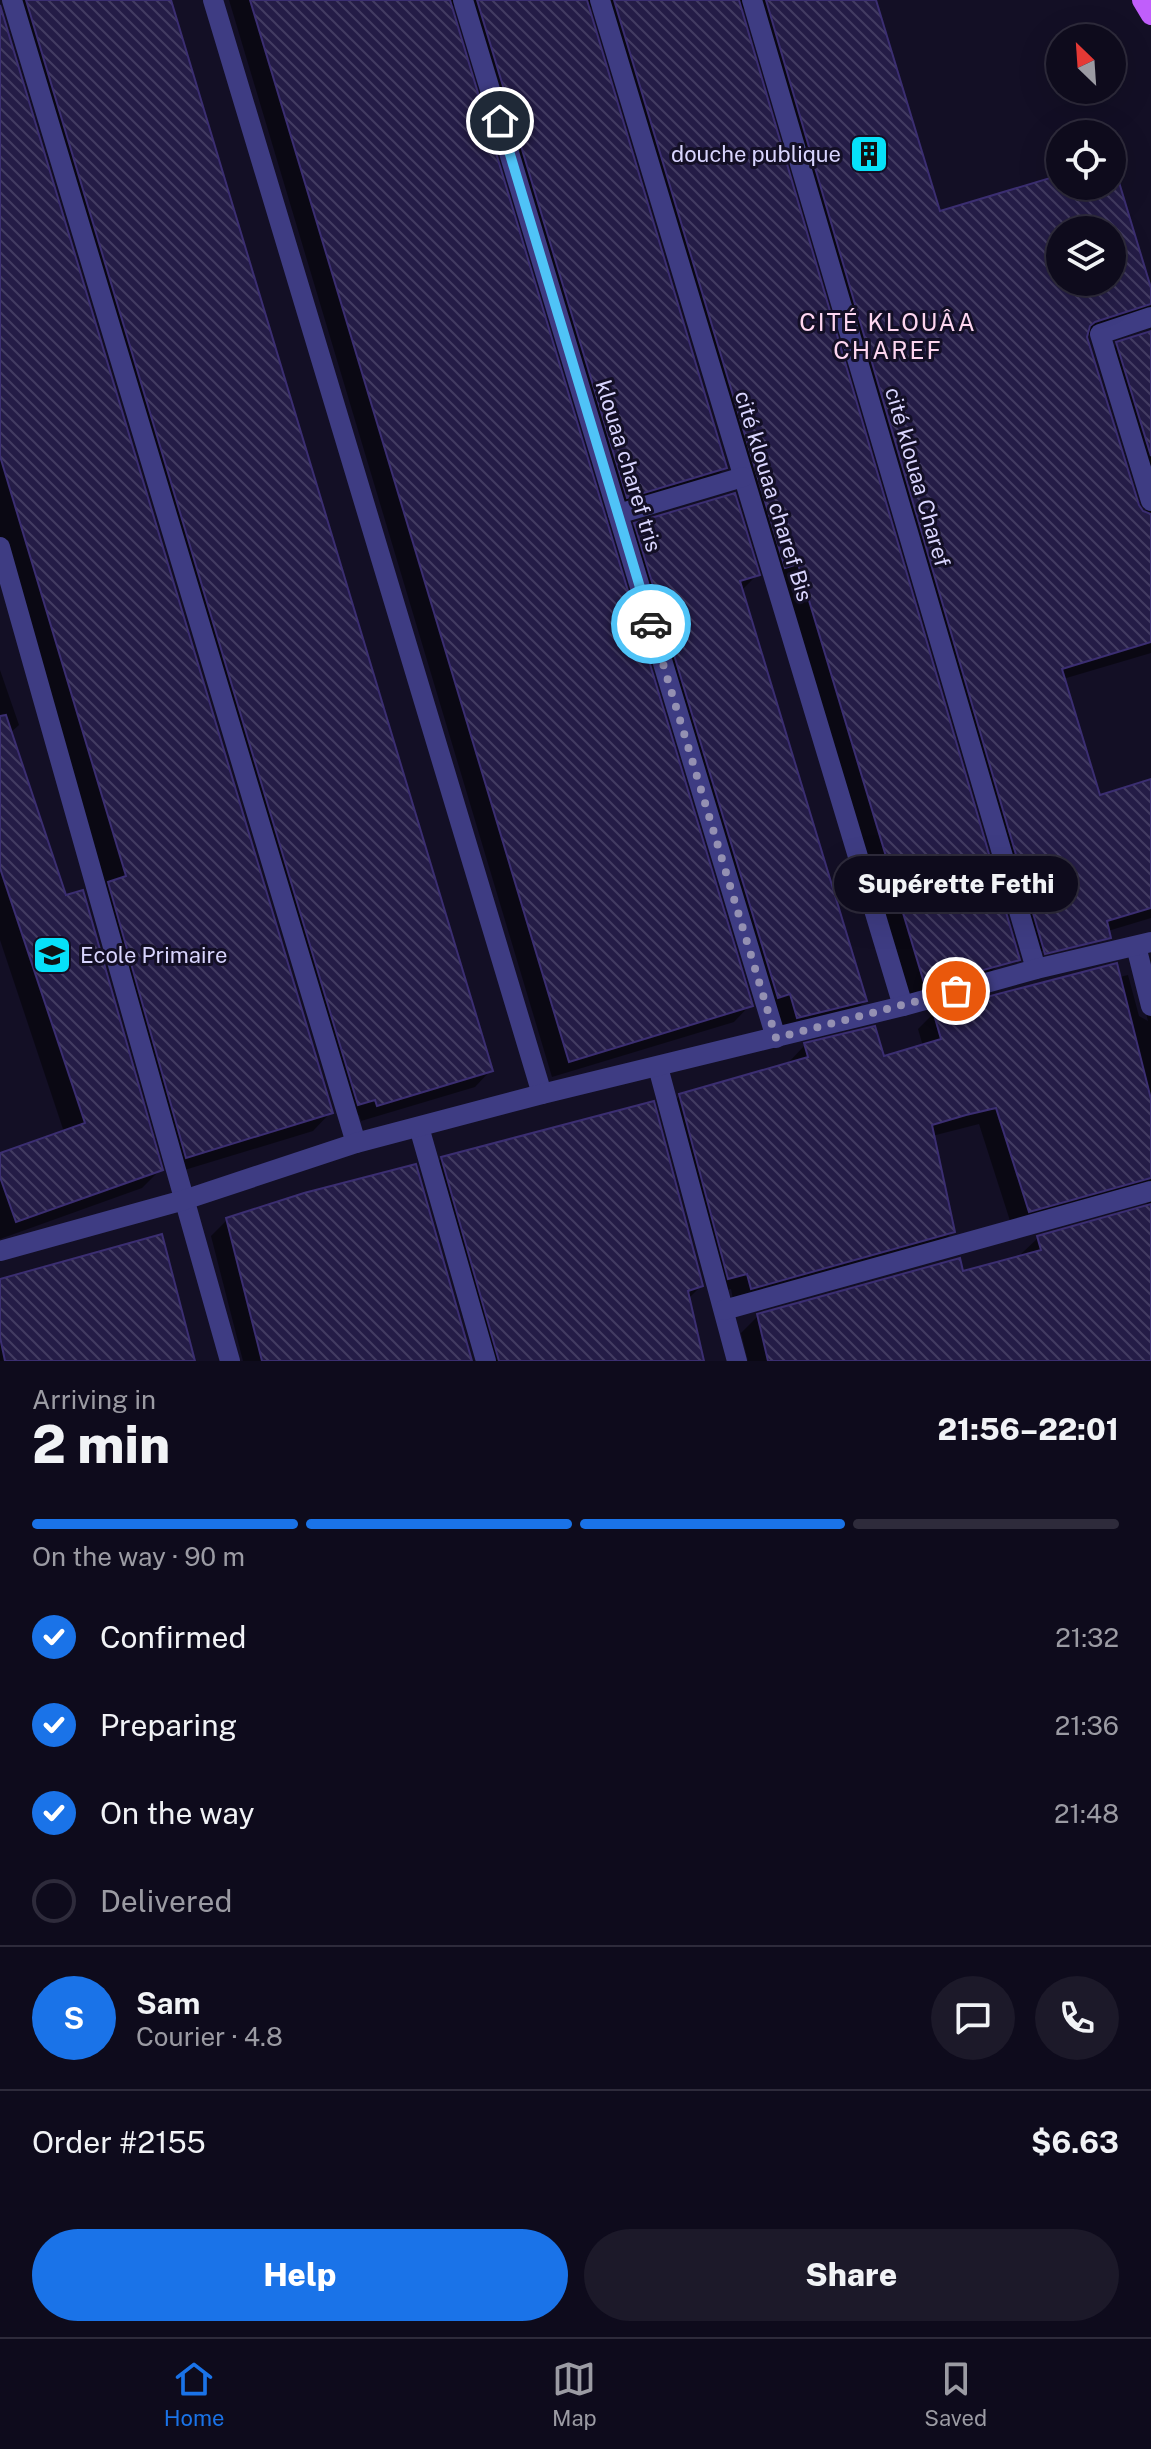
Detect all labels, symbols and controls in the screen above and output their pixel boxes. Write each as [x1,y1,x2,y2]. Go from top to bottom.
north arrow [1046,24,1126,104]
map controls [1046,24,1126,296]
pin [466,87,534,155]
icon: home [478,99,522,143]
button: locate [1046,120,1126,200]
building icon: douche publique [848,133,890,175]
place label: douche publique [671,141,841,167]
button: layers [1046,216,1126,296]
district label: CITÉ KLOUÂA CHAREF [799,308,977,364]
street label: klouaa charef tris [591,377,667,555]
street label: cité klouaa Charef [880,384,956,570]
street label: cité klouaa charef Bis [730,388,818,604]
courier [611,584,691,664]
icon: car [629,602,673,646]
callout: Supérette Fethi [834,855,1078,911]
text: Supérette Fethi [858,868,1054,899]
school or university icon: Ecole Primaire [31,934,73,976]
place label: Ecole Primaire [80,942,227,968]
pin [922,957,990,1025]
icon: bag [934,969,978,1013]
text: Arriving in [32,1384,156,1415]
text: 21:56–22:01 [937,1411,1119,1447]
text: 2 min [32,1414,170,1475]
text: On the way · 90 m [32,1541,245,1572]
icon: check [32,1615,76,1659]
text: Confirmed [100,1619,246,1655]
text: 21:32 [1055,1622,1119,1653]
icon: check [32,1703,76,1747]
text: Preparing [100,1707,237,1743]
text: 21:36 [1055,1710,1119,1741]
icon: check [32,1791,76,1835]
text: On the way [100,1795,254,1831]
text: 21:48 [1054,1798,1119,1829]
text: Delivered [100,1883,232,1919]
button: chat [931,1976,1015,2060]
button: phone [1035,1976,1119,2060]
text: Sam [136,1985,200,2021]
text: S [64,2000,84,2036]
text: Courier · 4.8 [136,2021,283,2052]
text: Order #2155 [32,2124,206,2160]
text: $6.63 [1031,2124,1119,2160]
button: Help [32,2229,568,2321]
button: Share [584,2229,1119,2321]
tab: Home [164,2357,224,2431]
tab: Map [552,2357,597,2431]
tab: Saved [924,2357,987,2431]

